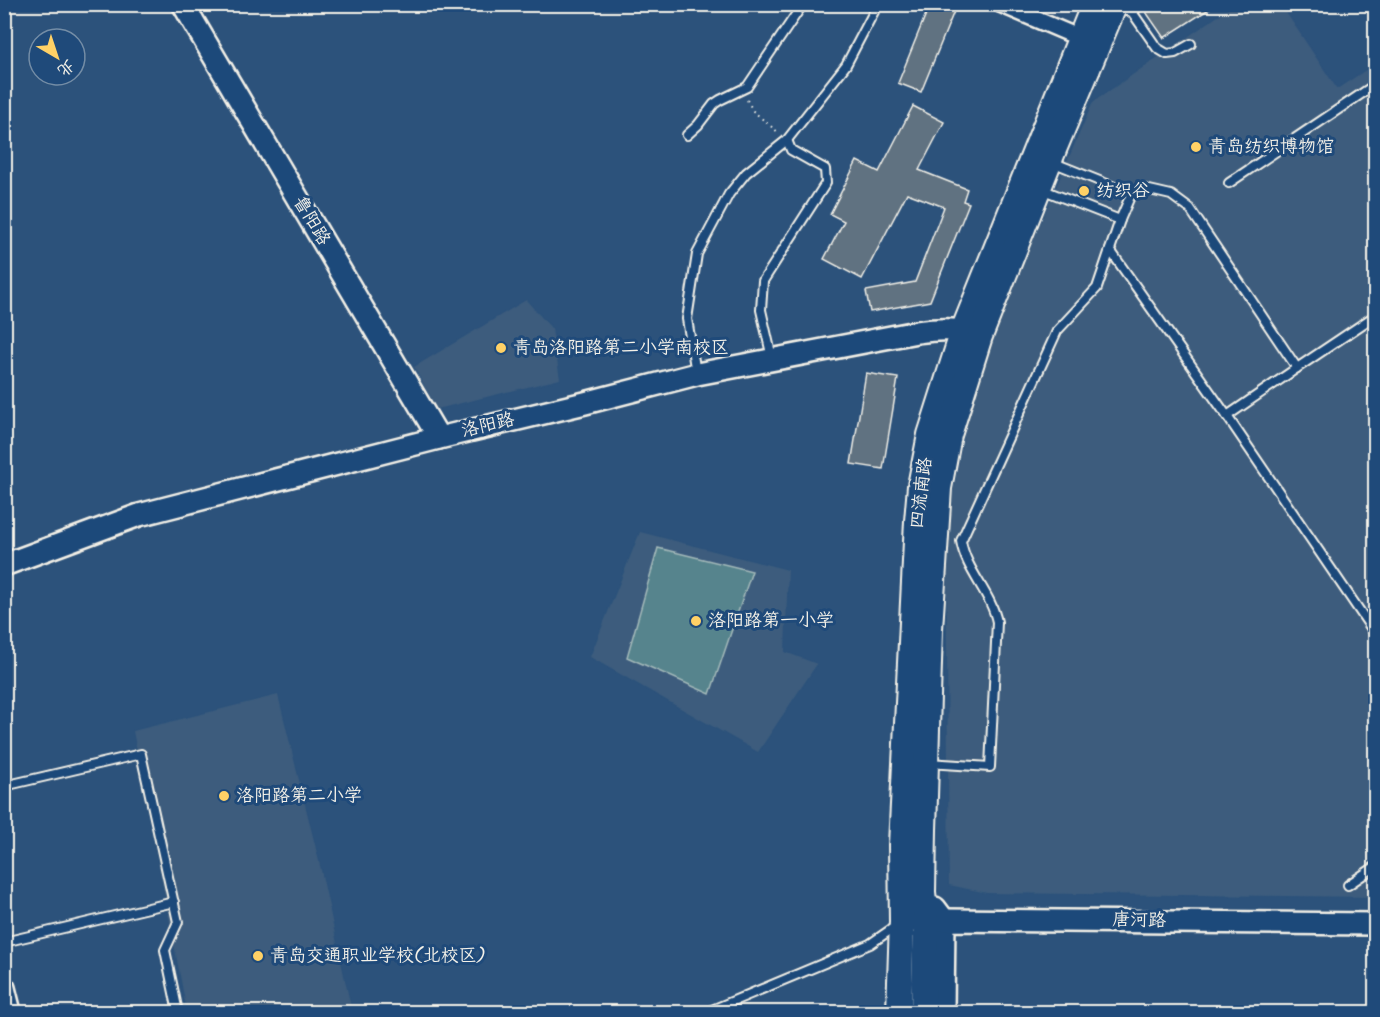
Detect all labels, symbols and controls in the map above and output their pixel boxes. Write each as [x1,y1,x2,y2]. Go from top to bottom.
north arrow [27,27,87,87]
text: 北 [51,53,80,82]
place label: 青岛纺织博物馆 [1208,133,1334,162]
marker: 青岛纺织博物馆 [1189,140,1203,154]
place label: 纺织谷 [1096,177,1150,206]
marker: 纺织谷 [1077,184,1091,198]
street label: 鲁阳路 [285,190,337,252]
place label: 青岛洛阳路第二小学南校区 [513,334,729,363]
marker: 青岛洛阳路第二小学南校区 [494,341,508,355]
street label: 洛阳路 [458,406,518,446]
street label: 四流南路 [903,456,941,530]
place label: 洛阳路第一小学 [708,607,834,636]
marker: 洛阳路第一小学 [689,614,703,628]
place label: 洛阳路第二小学 [236,782,362,811]
marker: 洛阳路第二小学 [217,789,231,803]
street label: 唐河路 [1112,906,1166,936]
place label: 青岛交通职业学校(北校区) [270,942,486,971]
marker: 青岛交通职业学校(北校区) [251,949,265,963]

